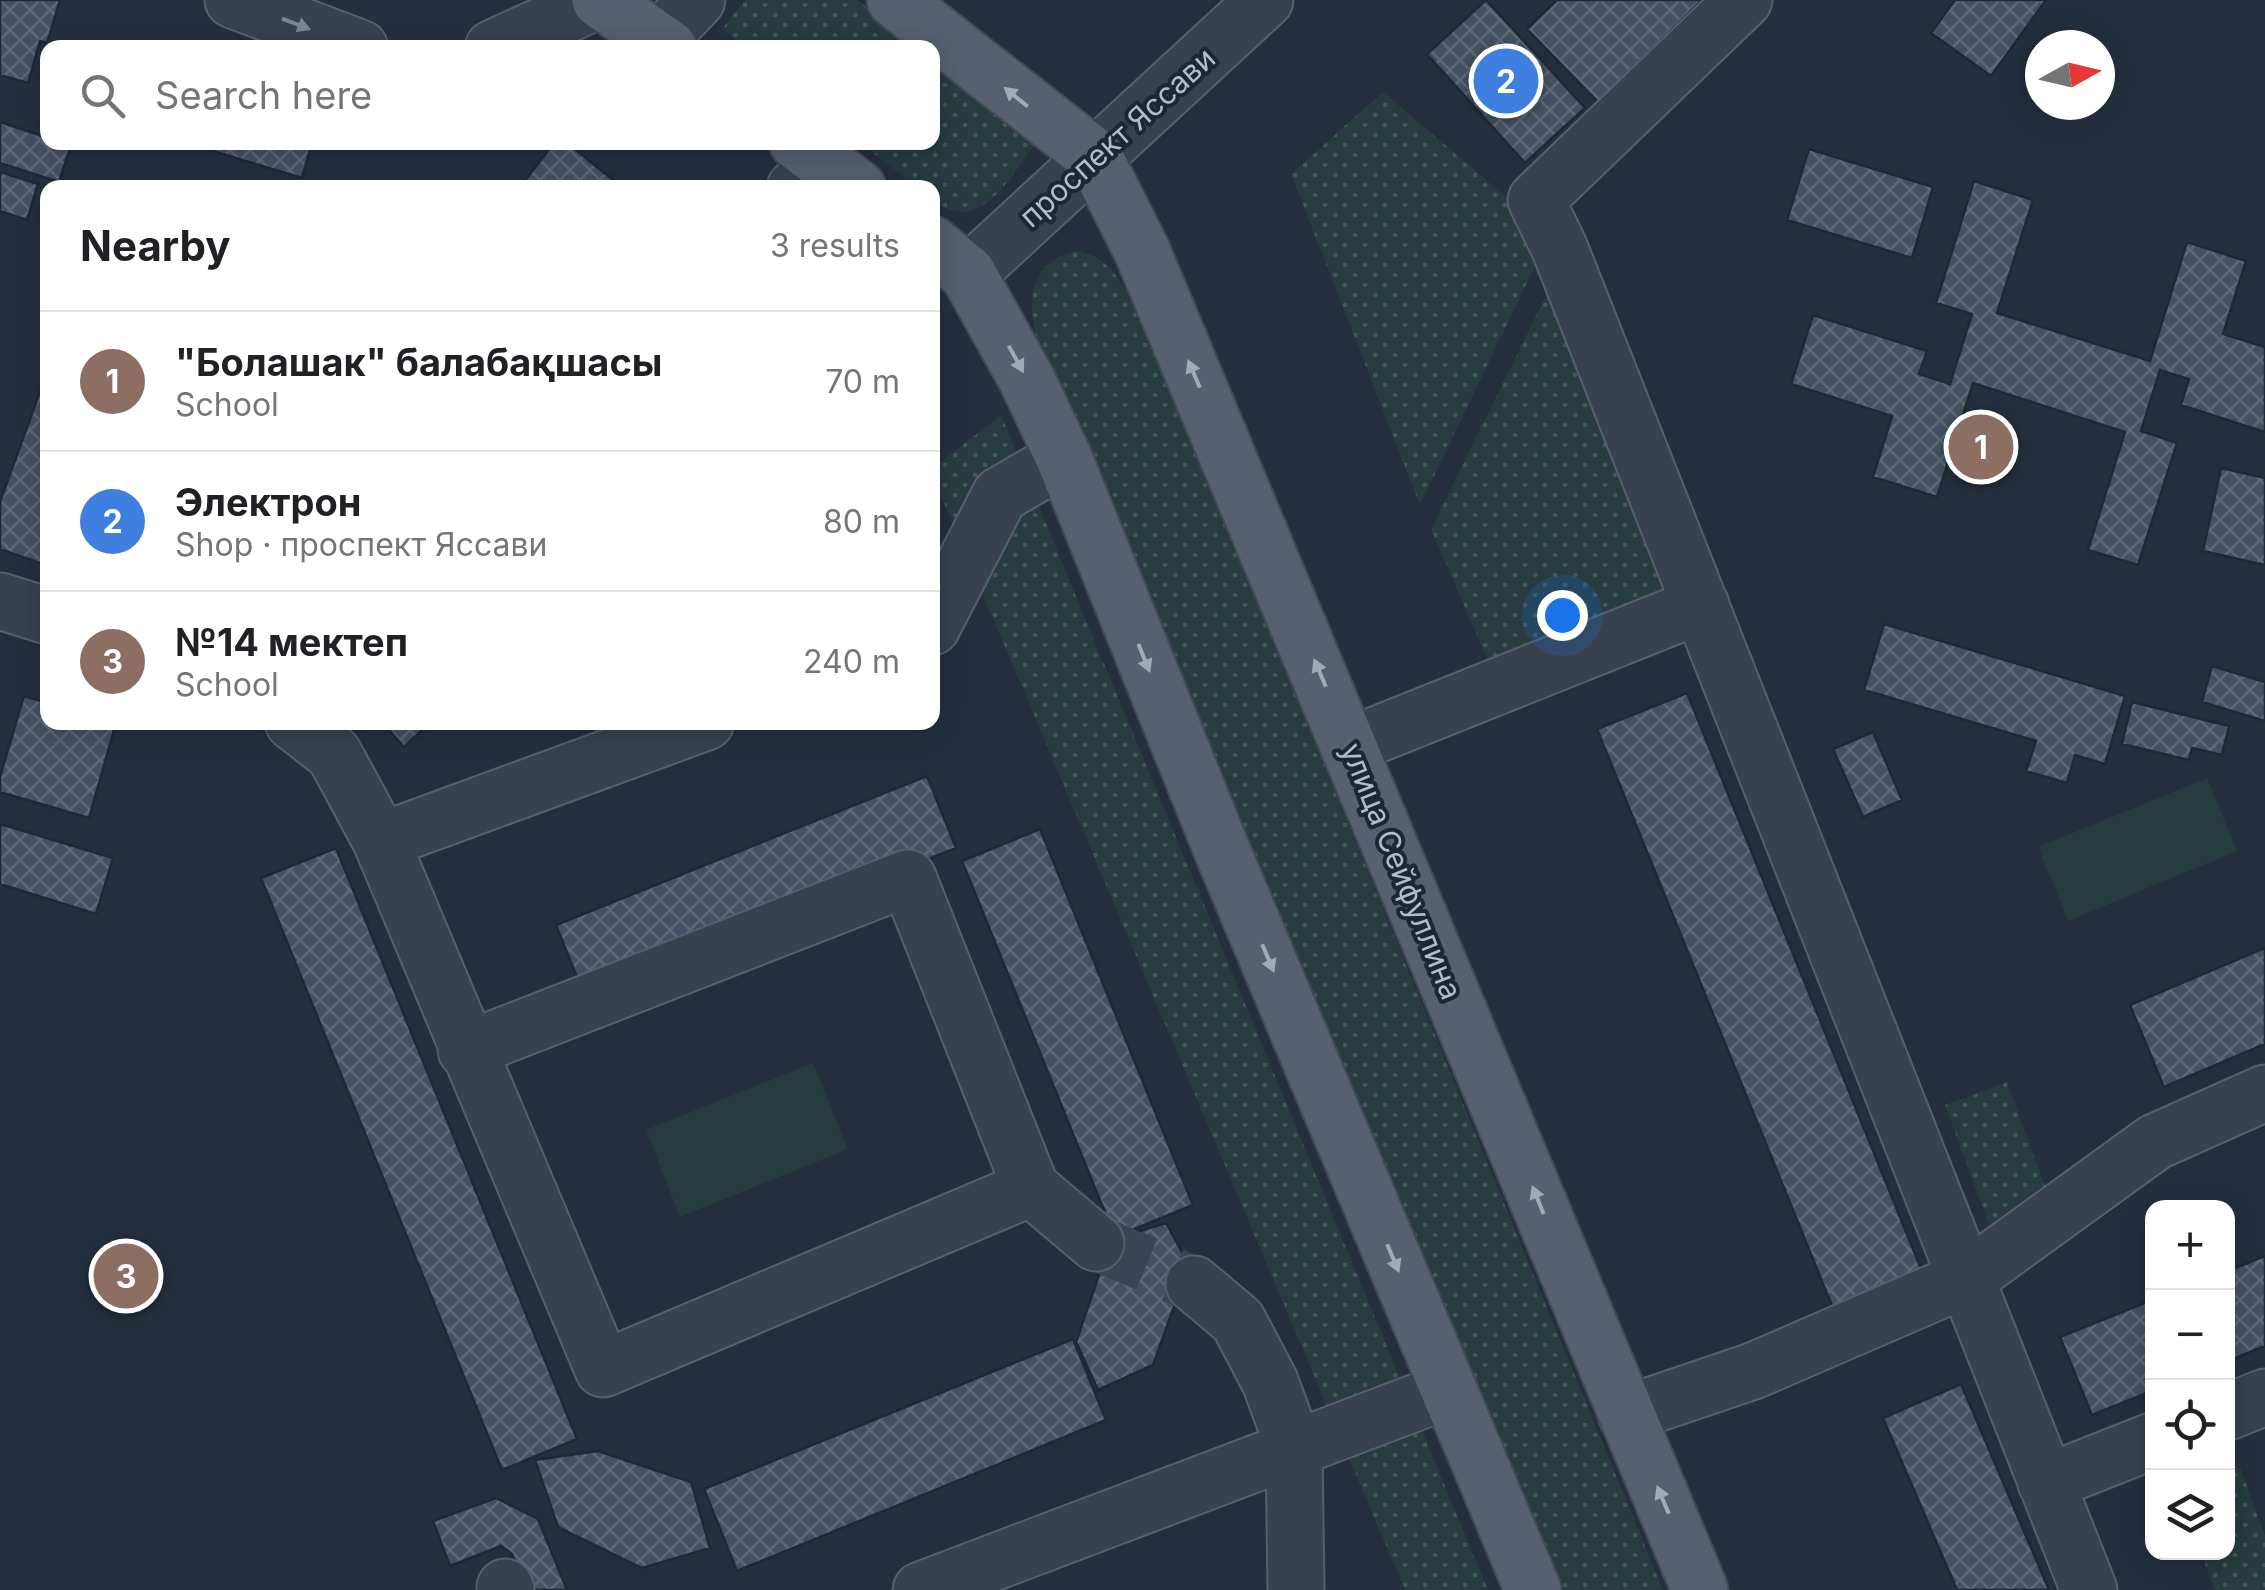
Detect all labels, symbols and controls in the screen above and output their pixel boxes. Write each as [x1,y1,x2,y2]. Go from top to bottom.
one-way arrow [282,17,312,32]
north arrow [2025,30,2115,120]
search box [40,40,940,150]
street label: проспект Яссави [1012,40,1222,234]
pin: 2 [1474,44,1538,118]
icon: search [75,68,130,123]
text: Search here [155,72,372,118]
one-way arrow [1003,87,1029,108]
text: Nearby [80,220,231,271]
text: 3 results [770,226,900,265]
text: "Болашак" балабақшасы [175,339,662,385]
one-way arrow [1007,345,1024,374]
one-way arrow [1186,359,1202,389]
text: 1 [106,362,119,401]
text: 70 m [825,362,900,401]
text: School [175,385,279,424]
pin: 1 [1948,410,2014,484]
text: Электрон [175,479,361,525]
text: 2 [102,502,123,541]
text: 80 m [823,502,900,541]
text: Shop · проспект Яссави [175,525,547,564]
your location [1537,590,1588,641]
text: №14 мектеп [175,619,408,665]
text: 3 [102,642,123,681]
text: 240 m [803,642,900,681]
one-way arrow [1137,643,1153,673]
one-way arrow [1312,658,1328,688]
text: School [175,665,279,704]
street label: улица Сейфуллина [1334,738,1470,1004]
one-way arrow [1260,943,1276,973]
one-way arrow [1529,1185,1545,1215]
map controls [2145,1200,2235,1560]
button: + [2145,1200,2235,1290]
pin: 3 [94,1238,158,1314]
one-way arrow [1386,1243,1402,1273]
button: − [2145,1290,2235,1380]
button: locate [2145,1380,2235,1470]
button: layers [2145,1470,2235,1560]
one-way arrow [1655,1485,1671,1515]

